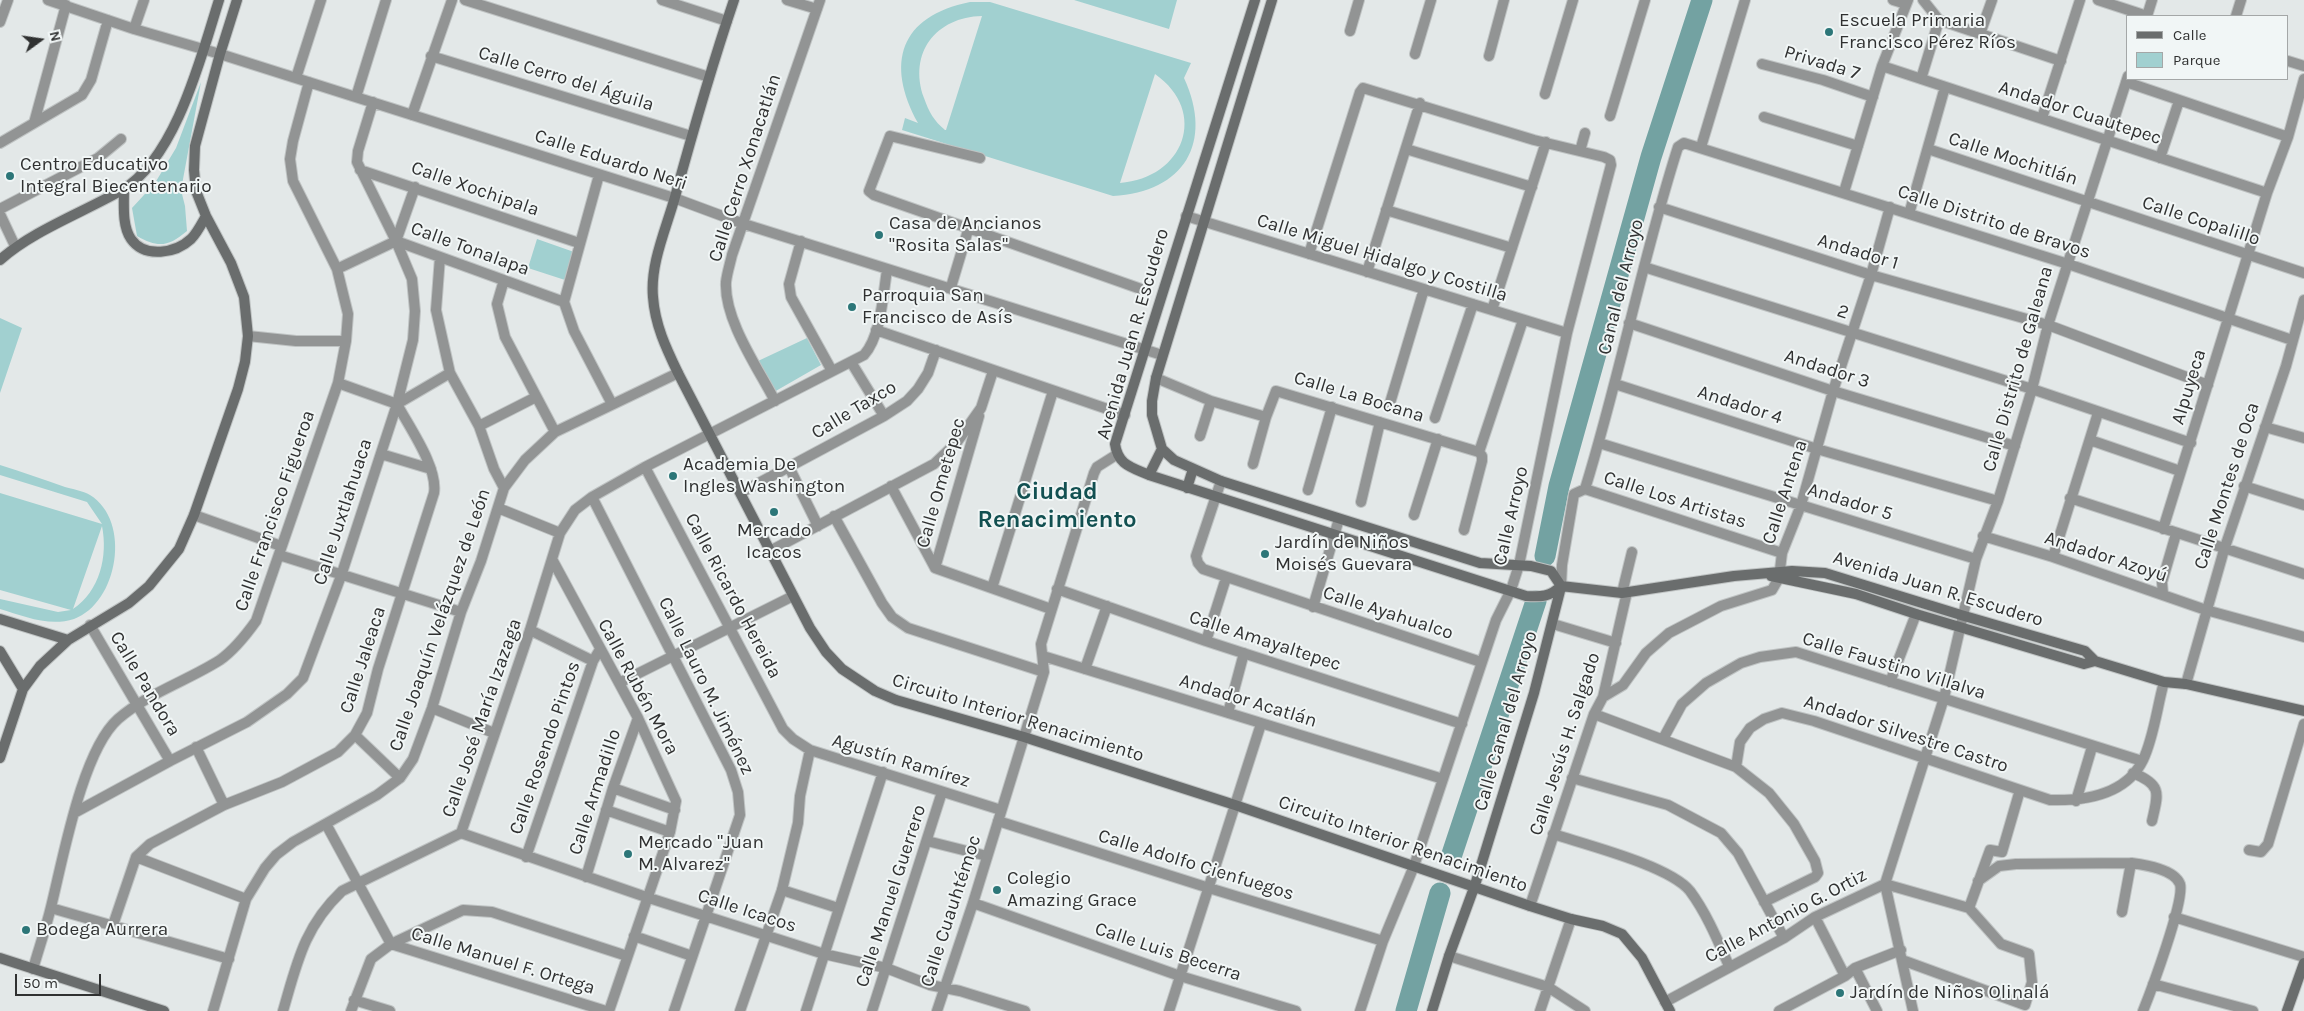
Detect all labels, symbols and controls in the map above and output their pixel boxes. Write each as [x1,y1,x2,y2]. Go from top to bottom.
place label: Escuela Primaria Francisco Pérez Ríos [1839,10,2016,54]
north arrow [15,15,65,65]
legend [2126,15,2289,80]
marker: Escuela Primaria Francisco Pérez Ríos [1823,26,1835,38]
text: Calle [2173,26,2207,44]
text: N [46,29,65,43]
street label: Calle Cerro del Águila [475,41,657,117]
street label: Privada 7 [1781,41,1863,85]
text: Parque [2173,51,2221,69]
street label: Calle Cerro Xonacatlán [704,71,786,265]
street label: Andador Cuautepec [1996,76,2164,150]
street label: Calle Eduardo Neri [532,125,690,195]
street label: Calle Mochitlán [1945,127,2081,191]
place label: Centro Educativo Integral Biecentenario [20,154,212,198]
street label: Calle Xochipala [408,156,542,222]
marker: Centro Educativo Integral Biecentenario [4,170,16,182]
street label: Calle Distrito de Bravos [1895,180,2093,264]
street label: Calle Copalillo [2139,191,2263,251]
street label: Calle Miguel Hidalgo y Costilla [1254,209,1510,307]
place label: Casa de Ancianos "Rosita Salas" [889,213,1042,257]
street label: Calle Tonalapa [408,217,532,281]
street label: Canal del Arroyo [1593,217,1649,357]
street label: Avenida Juan R. Escudero [1092,226,1174,442]
marker: Casa de Ancianos "Rosita Salas" [873,229,885,241]
street label: Andador 1 [1815,229,1901,275]
street label: Calle Distrito de Galeana [1978,264,2058,474]
place label: Parroquia San Francisco de Asís [862,285,1013,329]
street label: 2 [1834,299,1852,325]
marker: Parroquia San Francisco de Asís [846,301,858,313]
street label: Andador 3 [1781,345,1873,393]
street label: Alpuyeca [2167,347,2211,427]
street label: Calle La Bocana [1291,366,1427,428]
street label: Calle Taxco [807,376,901,444]
street label: Andador 4 [1695,381,1785,429]
street label: Calle Montes de Oca [2189,400,2265,572]
street label: Calle Francisco Figueroa [230,407,320,615]
street label: Calle Ometepec [912,415,970,551]
street label: Calle Juxtlahuaca [309,436,377,588]
street label: Calle Antena [1757,437,1813,547]
place label: Academia De Ingles Washington [683,454,845,498]
street label: Calle Arroyo [1489,464,1533,568]
street label: Calle Los Artistas [1601,466,1749,534]
marker: Academia De Ingles Washington [667,470,679,482]
district label: Ciudad Renacimiento [977,478,1137,534]
street label: Andador 5 [1805,478,1895,526]
street label: Calle Joaquín Velázquez de León [384,486,496,754]
marker: Mercado Icacos [768,506,780,518]
street label: Calle Ricardo Hereida [680,509,786,683]
place label: Mercado Icacos [737,520,811,564]
street label: Andador Azoyú [2042,526,2170,588]
place label: Jardín de Niños Moisés Guevara [1275,532,1412,576]
street label: Avenida Juan R. Escudero [1830,546,2046,632]
marker: Jardín de Niños Moisés Guevara [1259,548,1271,560]
street label: Calle Ayahualco [1320,581,1456,645]
street label: Calle Lauro M. Jiménez [653,593,759,779]
street label: Calle Jaleaca [335,604,391,716]
street label: Calle Amayaltepec [1186,606,1344,676]
street label: Calle Rubén Mora [592,615,684,759]
street label: Calle José María Izazaga [437,616,527,820]
street label: Calle Pandora [105,627,185,741]
street label: Calle Faustino Villalva [1800,627,1988,705]
street label: Calle Canal del Arroyo [1469,628,1543,814]
street label: Calle Jesús H. Salgado [1525,650,1605,838]
street label: Calle Rosendo Pintos [505,658,585,838]
street label: Circuito Interior Renacimiento [889,669,1147,767]
street label: Andador Acatlán [1176,669,1320,733]
street label: Andador Silvestre Castro [1801,690,2011,778]
street label: Calle Armadillo [564,726,626,858]
street label: Agustín Ramírez [829,729,973,793]
street label: Circuito Interior Renacimiento [1275,791,1531,897]
street label: Calle Manuel Guerrero [851,802,931,990]
street label: Calle Adolfo Cienfuegos [1095,824,1297,906]
place label: Mercado "Juan M. Alvarez" [638,832,764,876]
street label: Calle Cuauhtémoc [916,832,986,990]
marker: Mercado "Juan M. Alvarez" [622,848,634,860]
street label: Calle Antonio G. Ortiz [1701,864,1871,968]
place label: Colegio Amazing Grace [1007,868,1137,912]
street label: Calle Icacos [695,884,799,938]
marker: Colegio Amazing Grace [991,884,1003,896]
street label: Calle Luis Becerra [1092,918,1244,986]
place label: Bodega Aurrera [36,919,168,941]
street label: Calle Manuel F. Ortega [408,922,598,1000]
marker: Bodega Aurrera [20,924,32,936]
scale bar [18,964,104,996]
text: 50 m [23,974,58,992]
place label: Jardín de Niños Olinalá [1850,982,2049,1004]
marker: Jardín de Niños Olinalá [1834,987,1846,999]

